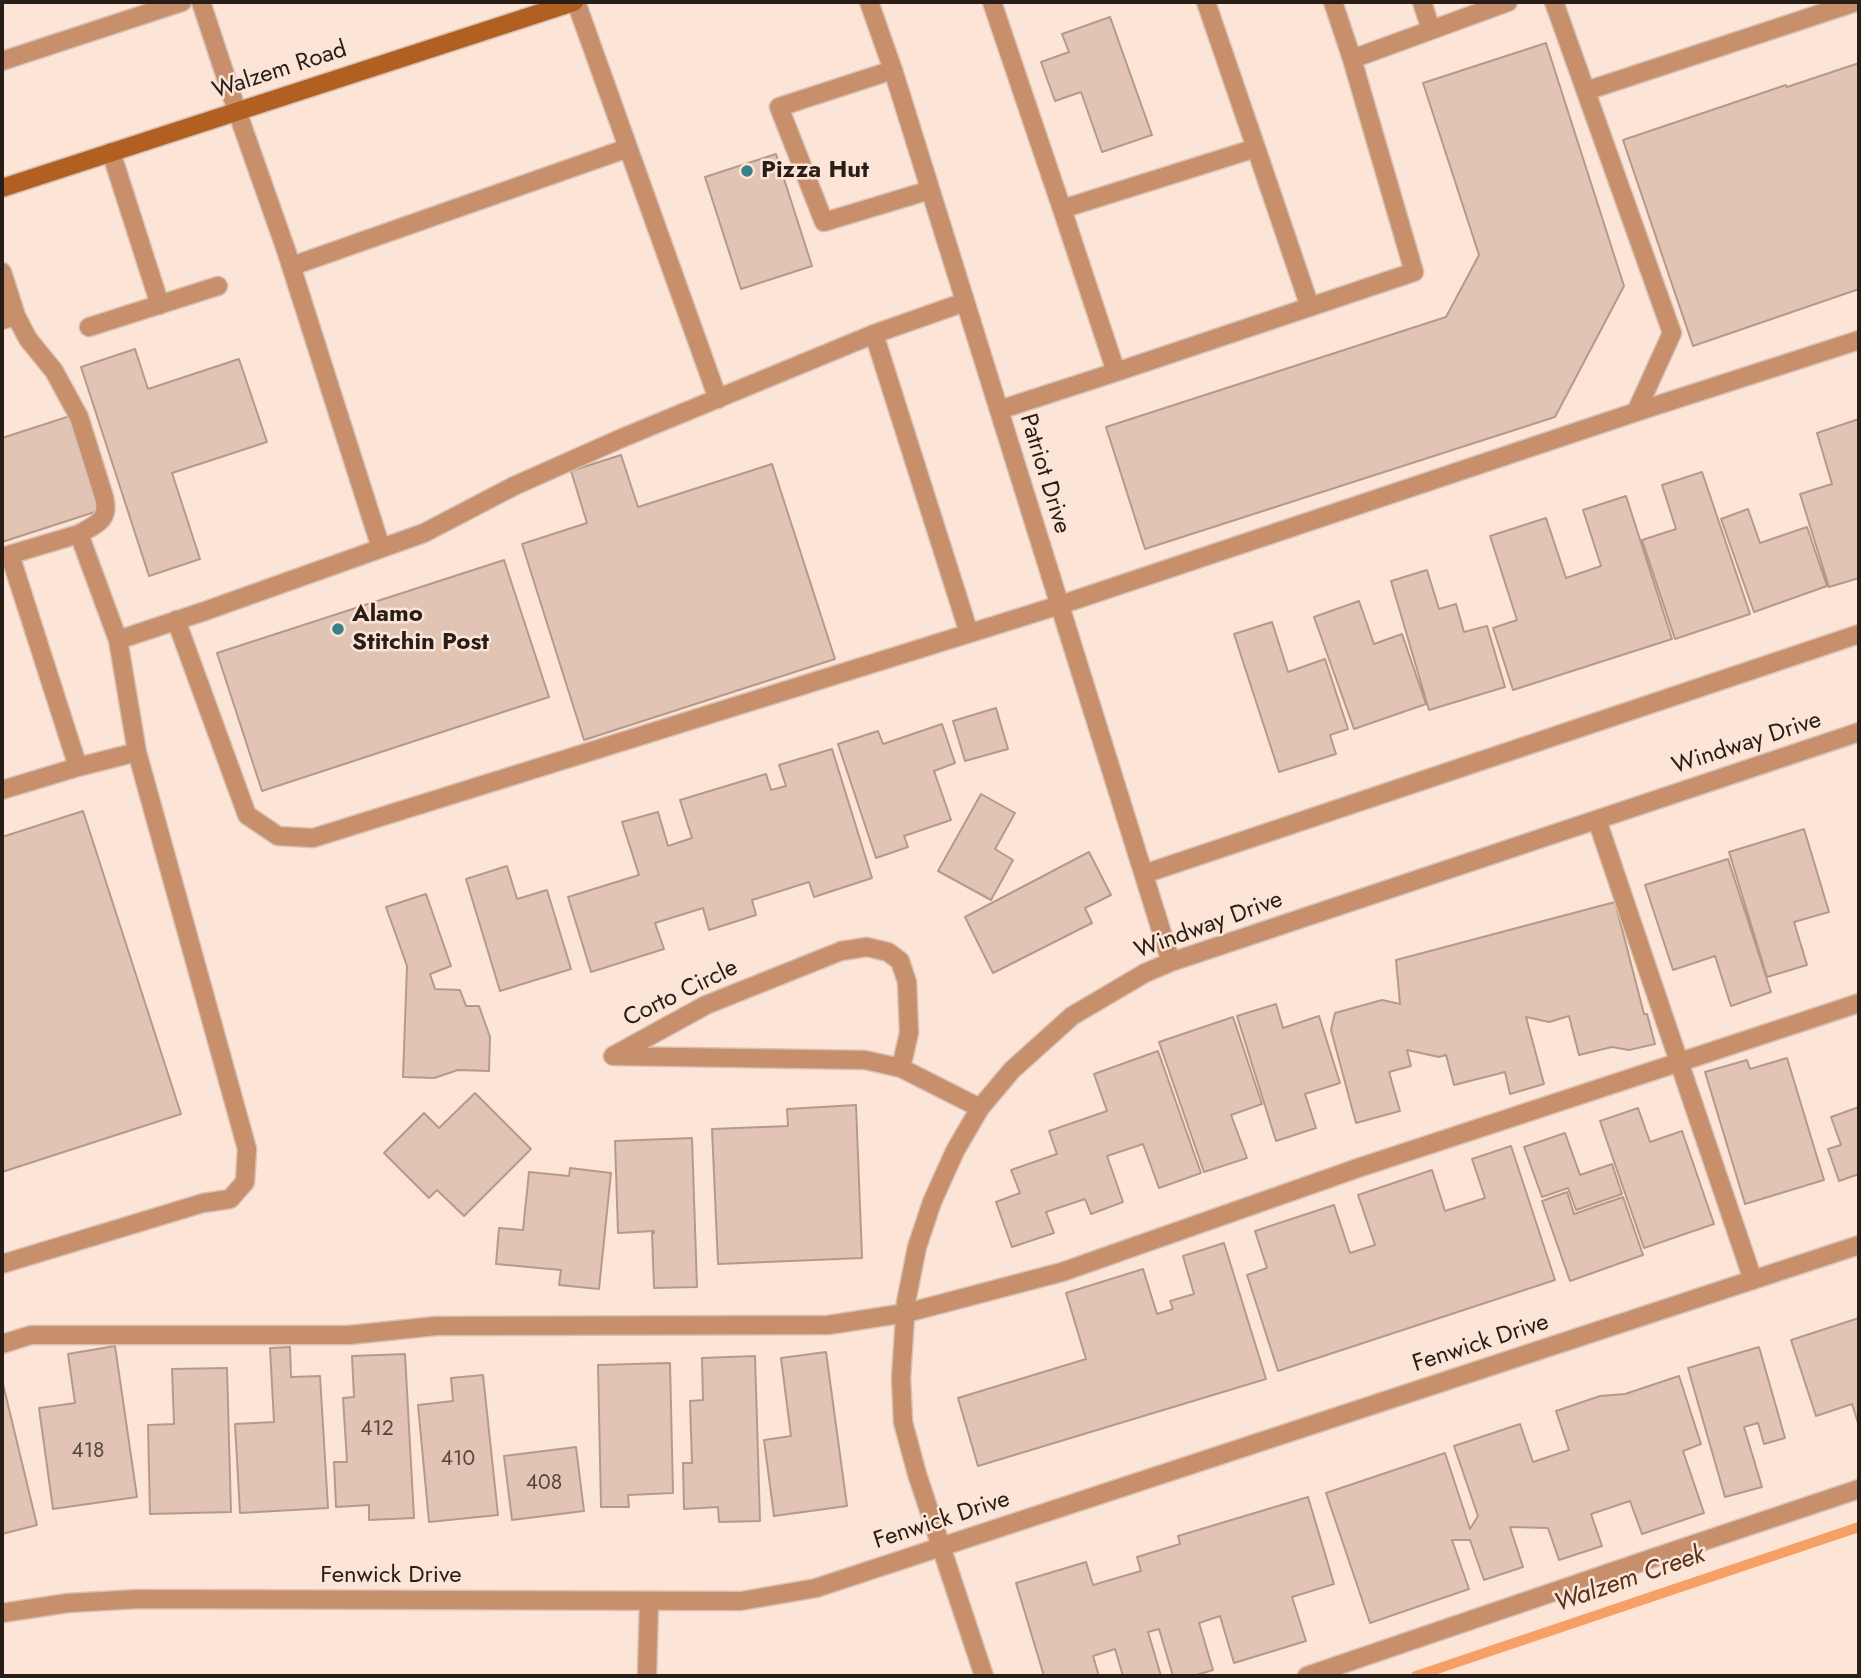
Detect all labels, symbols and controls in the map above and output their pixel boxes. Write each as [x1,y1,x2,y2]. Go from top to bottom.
street label: Walzem Road [209,36,351,106]
place label: Pizza Hut [761,157,869,185]
marker: Pizza Hut [739,163,755,179]
street label: Patriot Drive [1012,411,1076,537]
place label: Alamo Stitchin Post [352,601,489,657]
marker: Alamo Stitchin Post [330,621,346,637]
street label: Windway Drive [1669,706,1825,782]
street label: Windway Drive [1131,886,1287,966]
street label: Corto Circle [619,954,743,1034]
street label: Fenwick Drive [1409,1308,1553,1380]
house number: 412 [360,1417,394,1443]
house number: 418 [71,1439,105,1465]
house number: 410 [441,1447,475,1473]
house number: 408 [526,1471,562,1497]
street label: Fenwick Drive [870,1485,1014,1557]
water label: Walzem Creek [1551,1540,1709,1620]
street label: Fenwick Drive [320,1562,462,1590]

